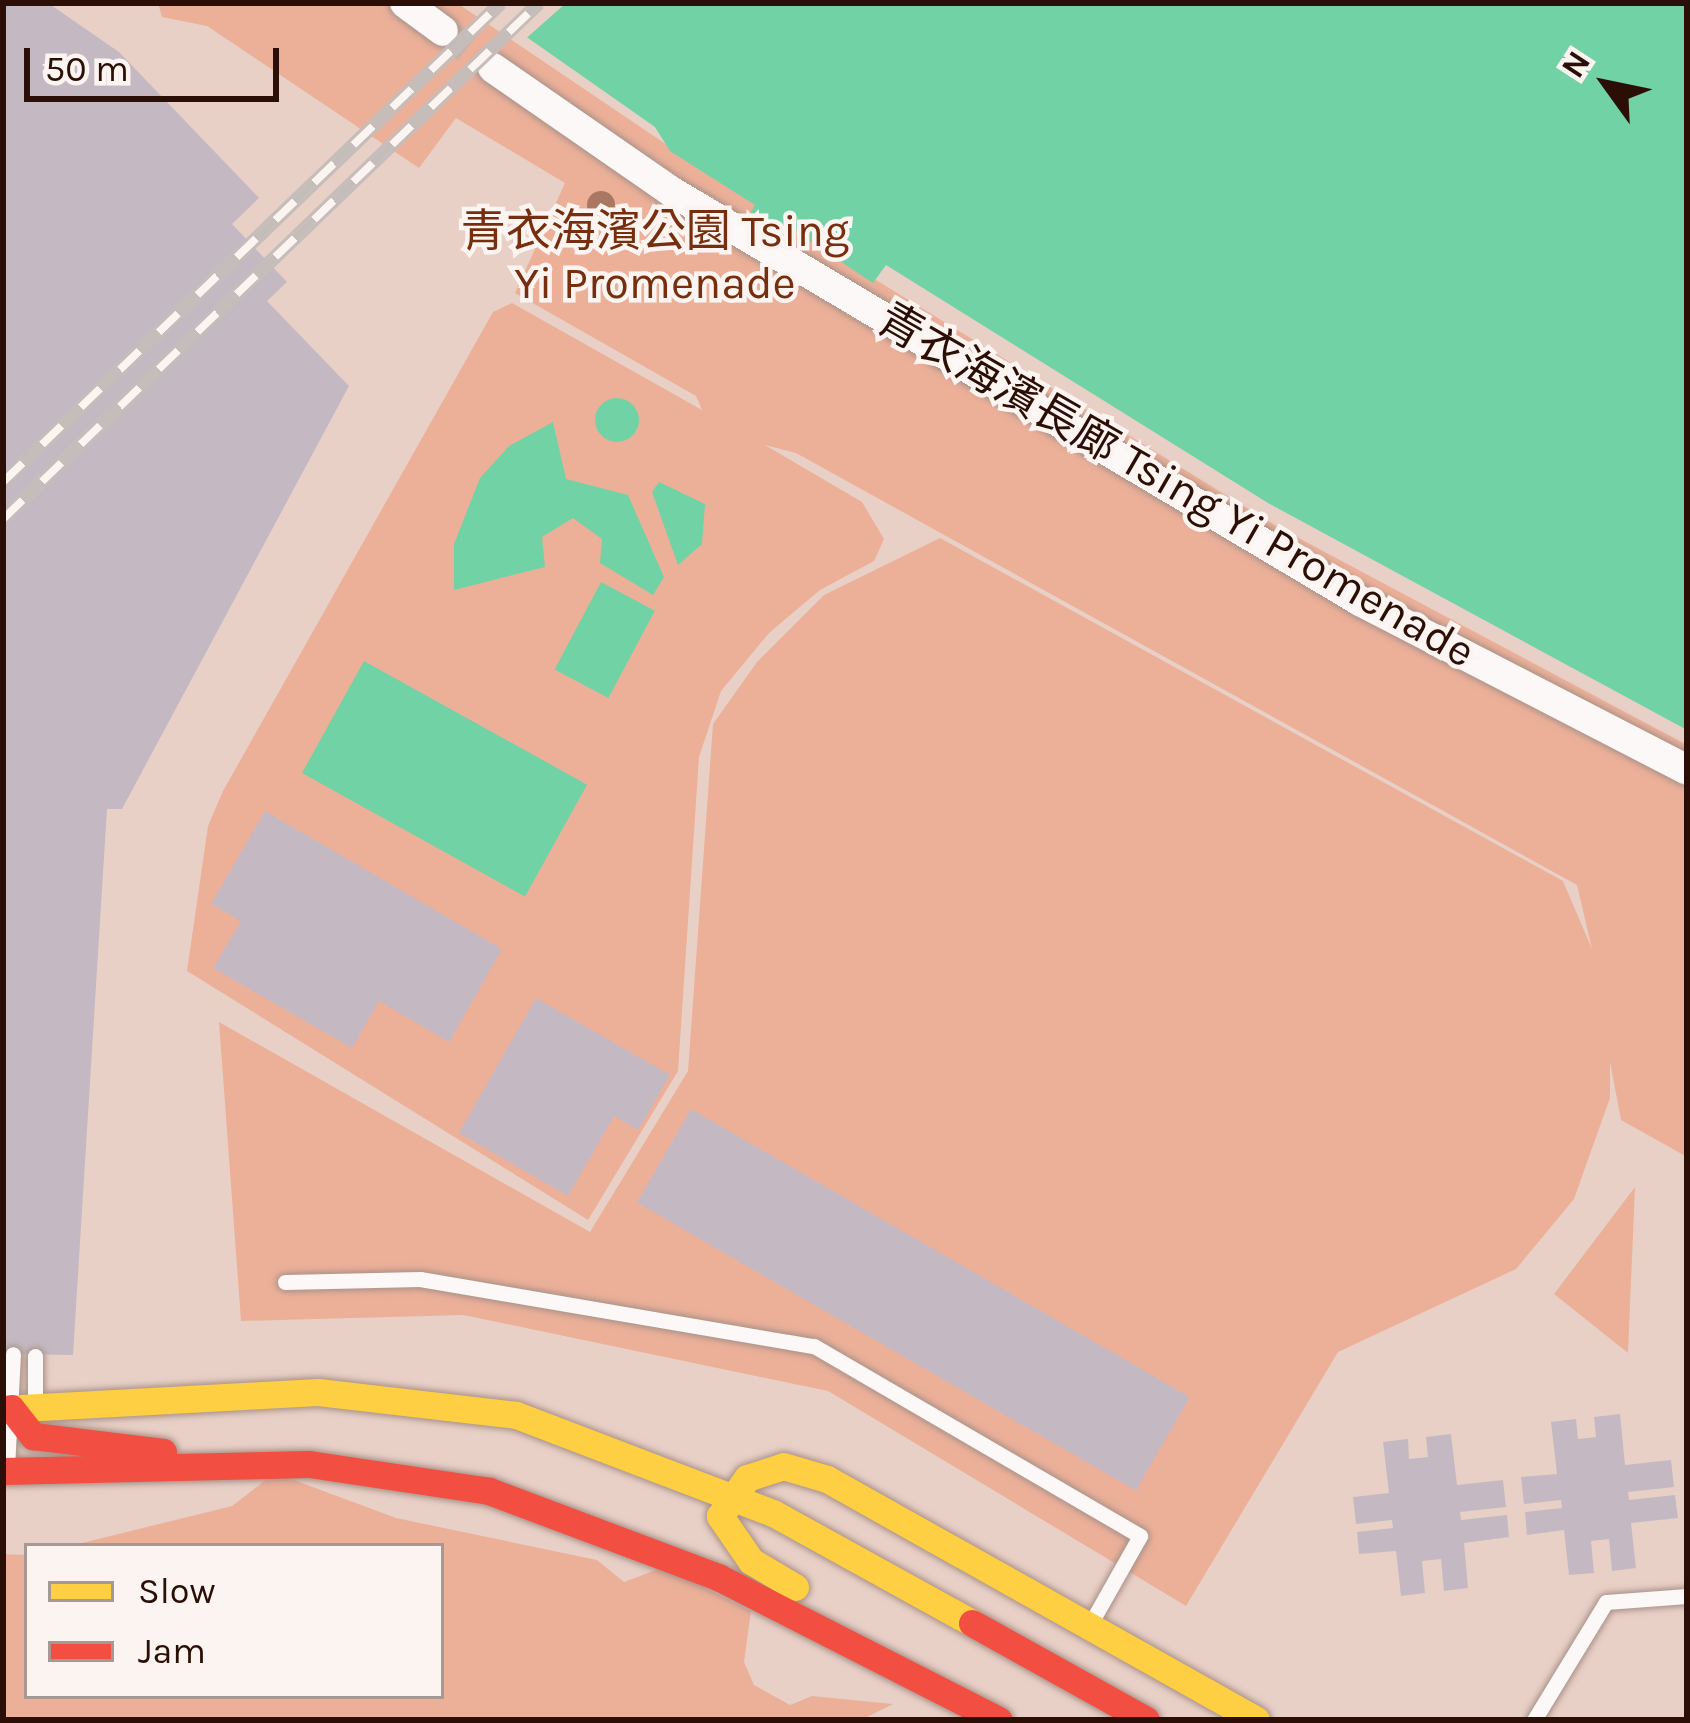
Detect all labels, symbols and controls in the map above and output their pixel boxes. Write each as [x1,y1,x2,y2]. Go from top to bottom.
scale bar [30,24,285,98]
north arrow [1546,24,1666,144]
text: N [1553,44,1598,85]
text: 50 m [45,48,129,90]
park label: 青衣海濱公園 Tsing Yi Promenade [461,205,849,311]
street label: 青衣海濱長廊 Tsing Yi Promenade [868,292,1484,680]
legend [24,1543,444,1699]
text: Slow [138,1570,216,1612]
text: Jam [138,1630,206,1672]

